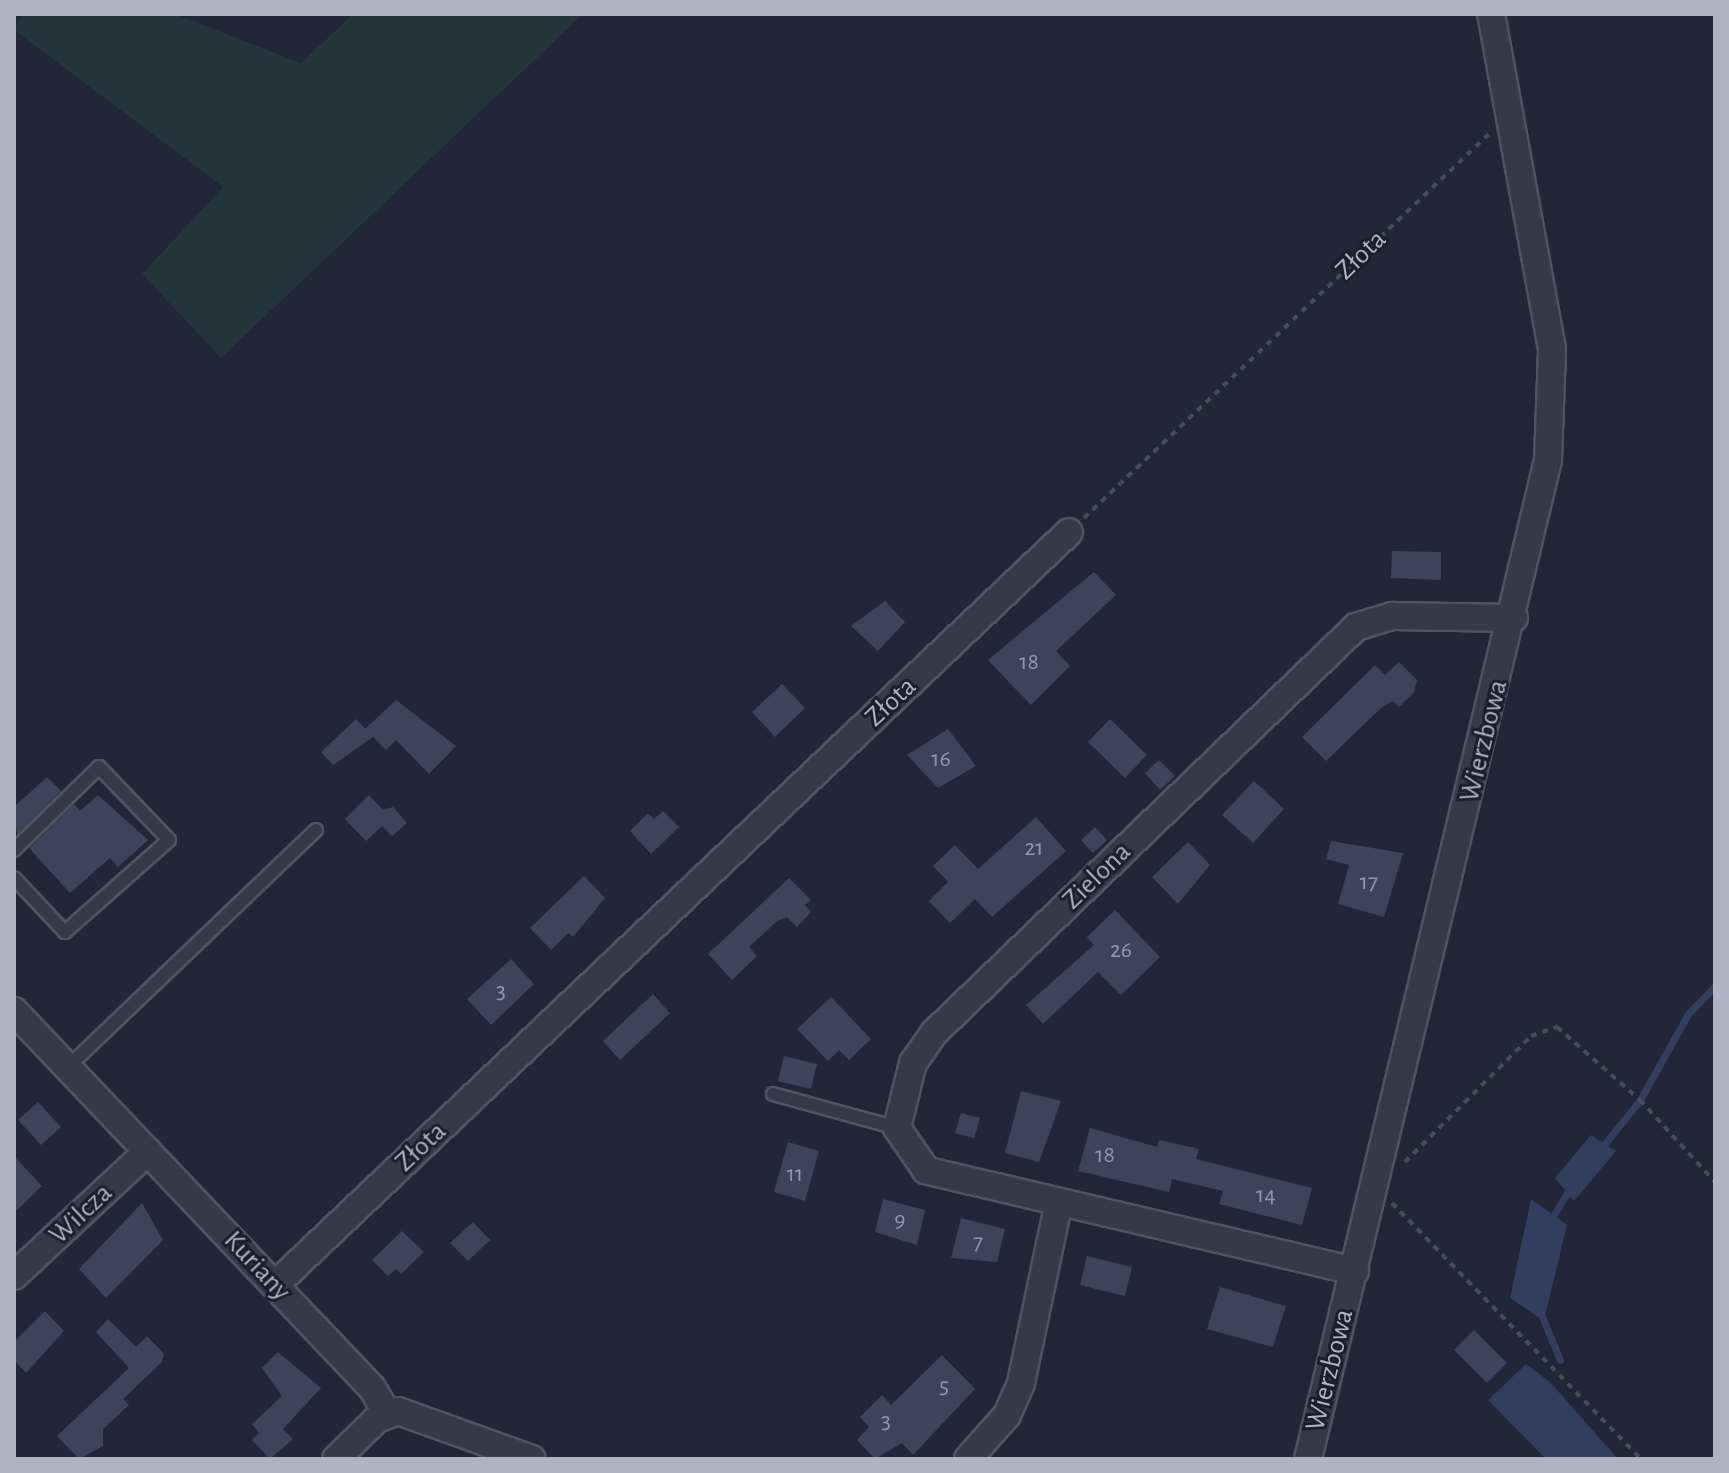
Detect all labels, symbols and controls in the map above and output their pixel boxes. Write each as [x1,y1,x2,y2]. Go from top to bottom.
street label: Złota [1329,223,1393,287]
house number: 18 [1019,649,1039,677]
street label: Złota [858,670,924,734]
street label: Wierzbowa [1453,677,1515,805]
house number: 16 [931,746,951,774]
house number: 21 [1024,835,1044,863]
street label: Zielona [1056,835,1138,917]
house number: 17 [1360,869,1378,897]
house number: 26 [1110,937,1132,965]
house number: 3 [496,978,506,1006]
street label: Złota [388,1115,454,1179]
house number: 18 [1095,1142,1115,1170]
house number: 11 [787,1161,803,1189]
street label: Wilcza [43,1176,119,1252]
house number: 14 [1256,1182,1276,1210]
house number: 9 [894,1207,906,1235]
street label: Kuriany [216,1224,298,1308]
house number: 7 [973,1229,983,1257]
street label: Wierzbowa [1299,1306,1361,1434]
house number: 5 [939,1373,949,1401]
house number: 3 [881,1408,891,1436]

